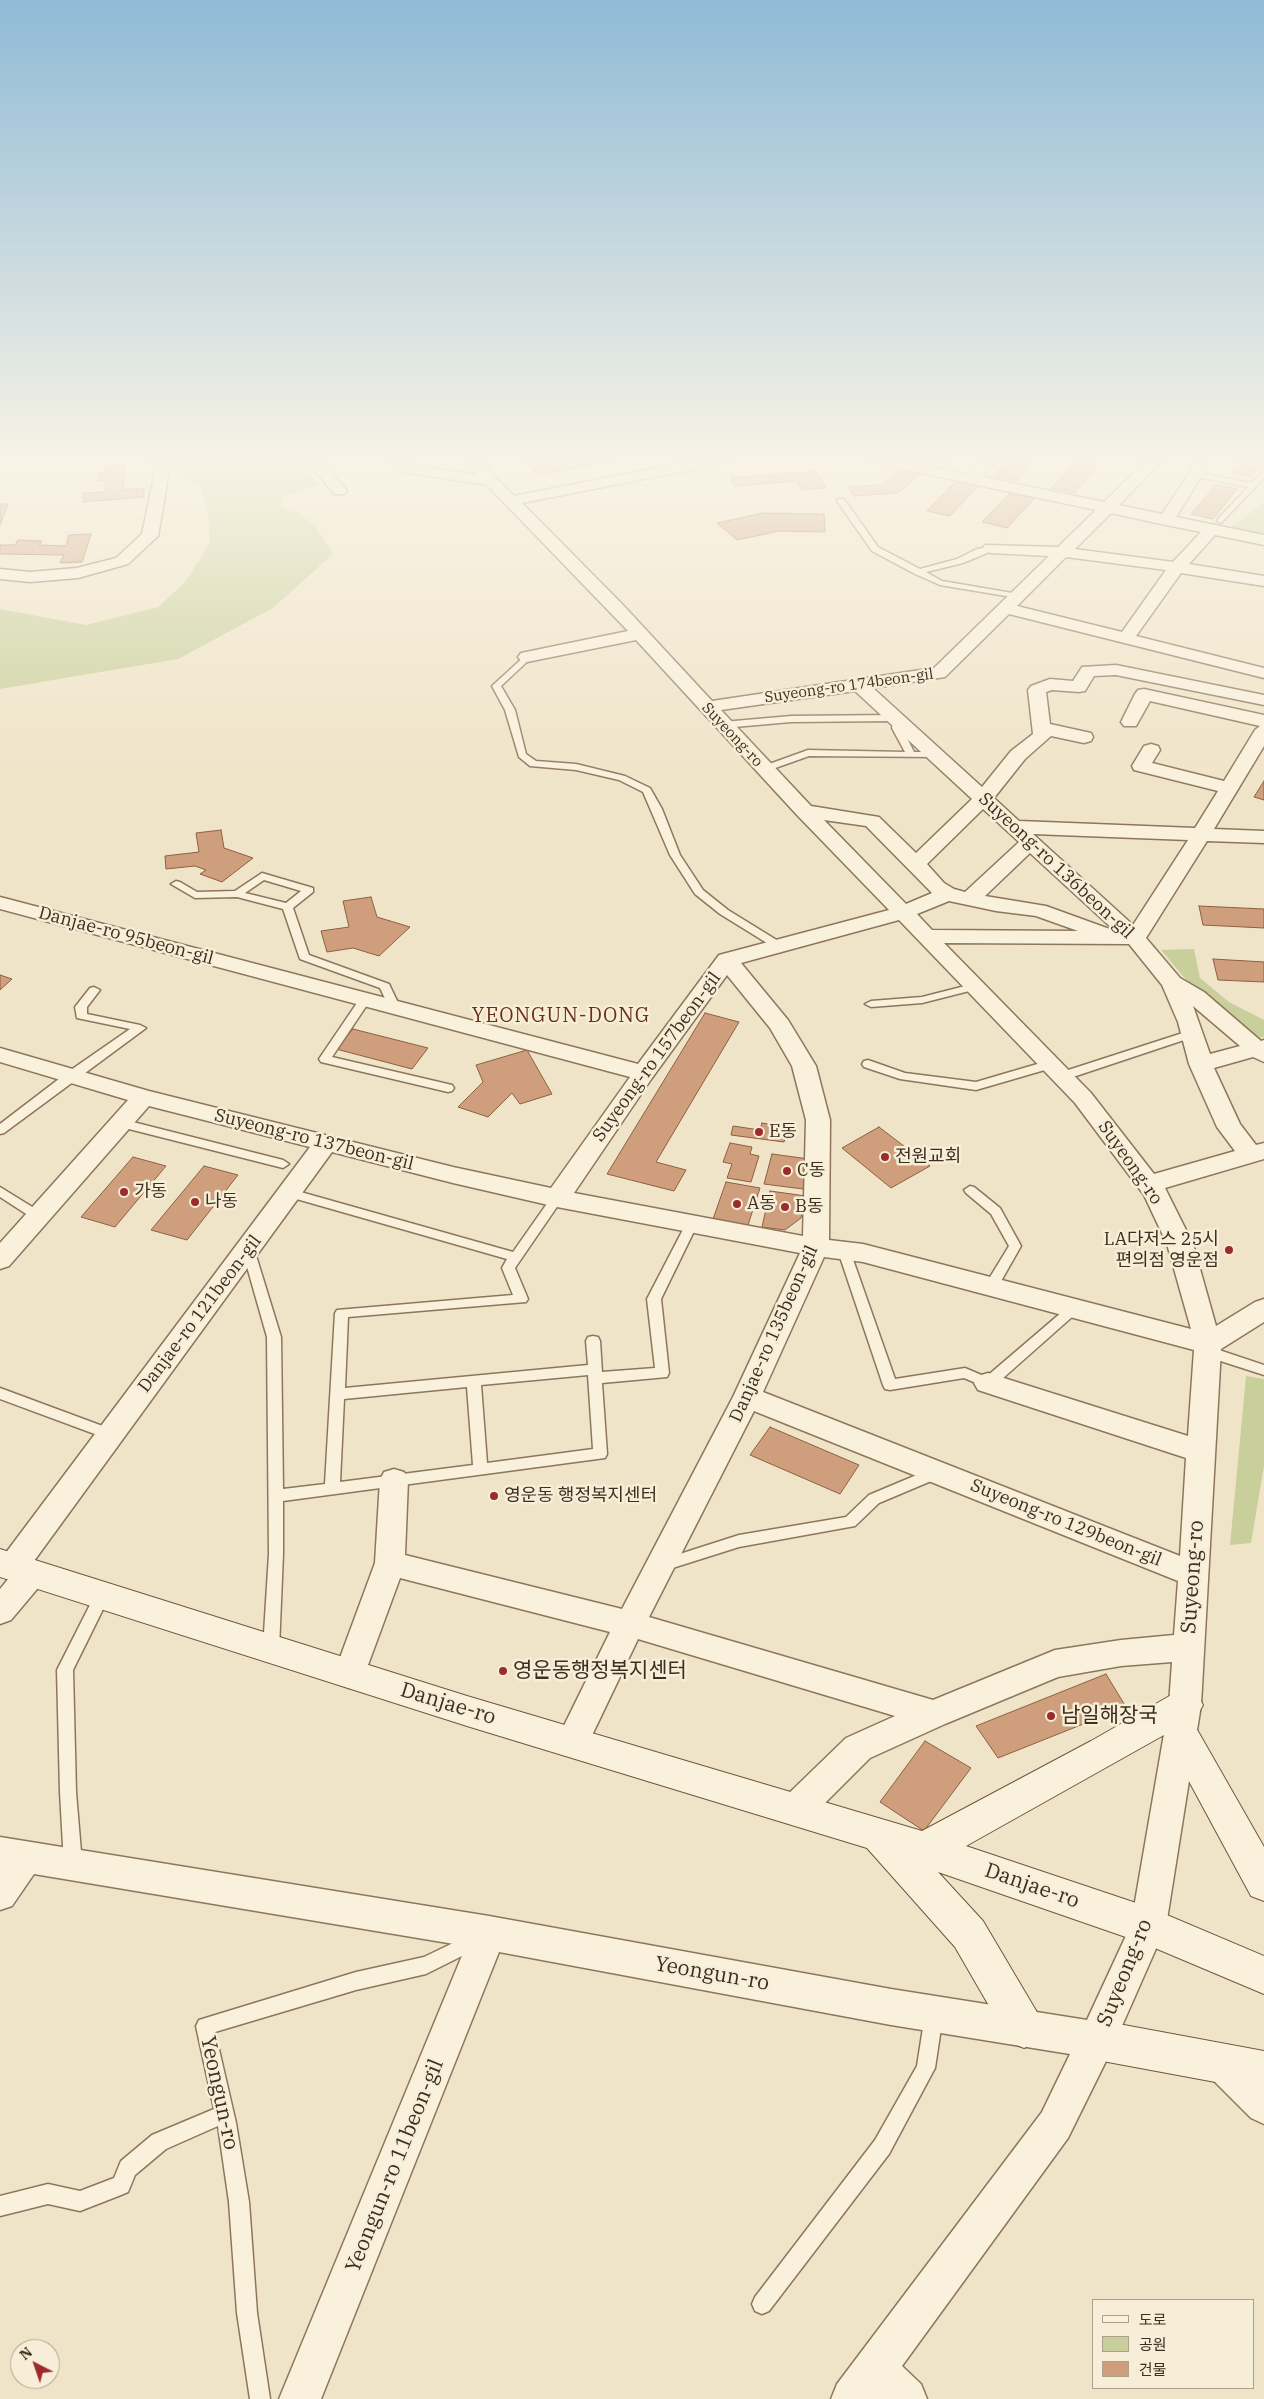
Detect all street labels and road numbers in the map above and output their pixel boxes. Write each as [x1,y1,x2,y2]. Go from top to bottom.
street label: Suyeong-ro 174beon-gil [763,665,935,707]
street label: Suyeong-ro [698,699,766,771]
street label: Suyeong-ro 136beon-gil [974,788,1138,944]
street label: Danjae-ro 95beon-gil [36,902,216,970]
street label: Suyeong-ro 157beon-gil [588,968,726,1146]
street label: Suyeong-ro 137beon-gil [212,1105,416,1175]
street label: Suyeong-ro [1093,1117,1167,1209]
street label: Danjae-ro 121beon-gil [134,1231,266,1397]
street label: Danjae-ro 135beon-gil [725,1242,823,1426]
street label: Suyeong-ro 129beon-gil [967,1475,1165,1571]
street label: Suyeong-ro [1176,1519,1210,1635]
street label: Danjae-ro [397,1678,499,1730]
street label: Danjae-ro [981,1858,1083,1914]
street label: Suyeong-ro [1092,1916,1158,2030]
street label: Yeongun-ro [653,1952,771,1996]
street label: Yeongun-ro [195,2034,243,2152]
street label: Yeongun-ro 11beon-gil [341,2056,449,2276]

